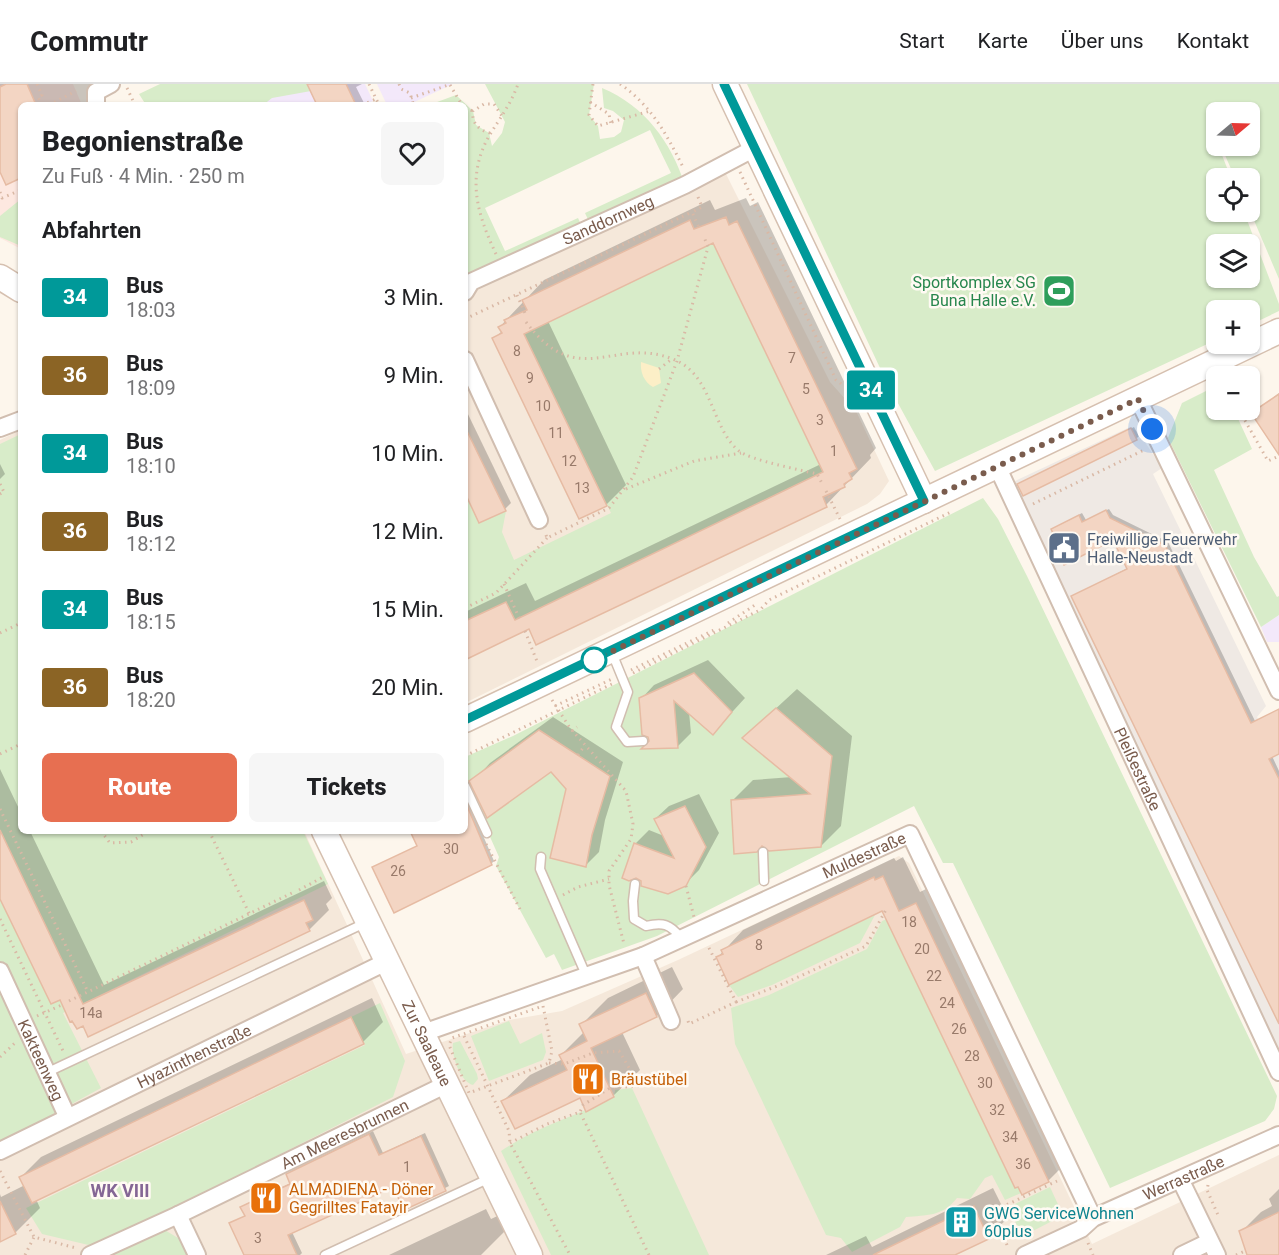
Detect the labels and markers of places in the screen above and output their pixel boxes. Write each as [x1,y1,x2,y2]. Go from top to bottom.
place label: Sportkomplex SG Buna Halle e.V. [912,273,1036,310]
sports icon: Sportkomplex SG Buna Halle e.V. [1041,273,1077,309]
public building icon: Freiwillige Feuerwehr Halle-Neustadt [1046,530,1082,566]
place label: Freiwillige Feuerwehr Halle-Neustadt [1087,530,1238,567]
unlabelled marker [581,647,607,673]
restaurant icon: Bräustübel [570,1061,606,1097]
place label: Bräustübel [611,1070,687,1089]
restaurant icon: ALMADIENA - Döner Gegrilltes Fatayir [248,1180,284,1216]
place label: ALMADIENA - Döner Gegrilltes Fatayir [289,1180,434,1217]
building icon: GWG ServiceWohnen 60plus [943,1204,979,1240]
place label: GWG ServiceWohnen 60plus [984,1204,1134,1241]

